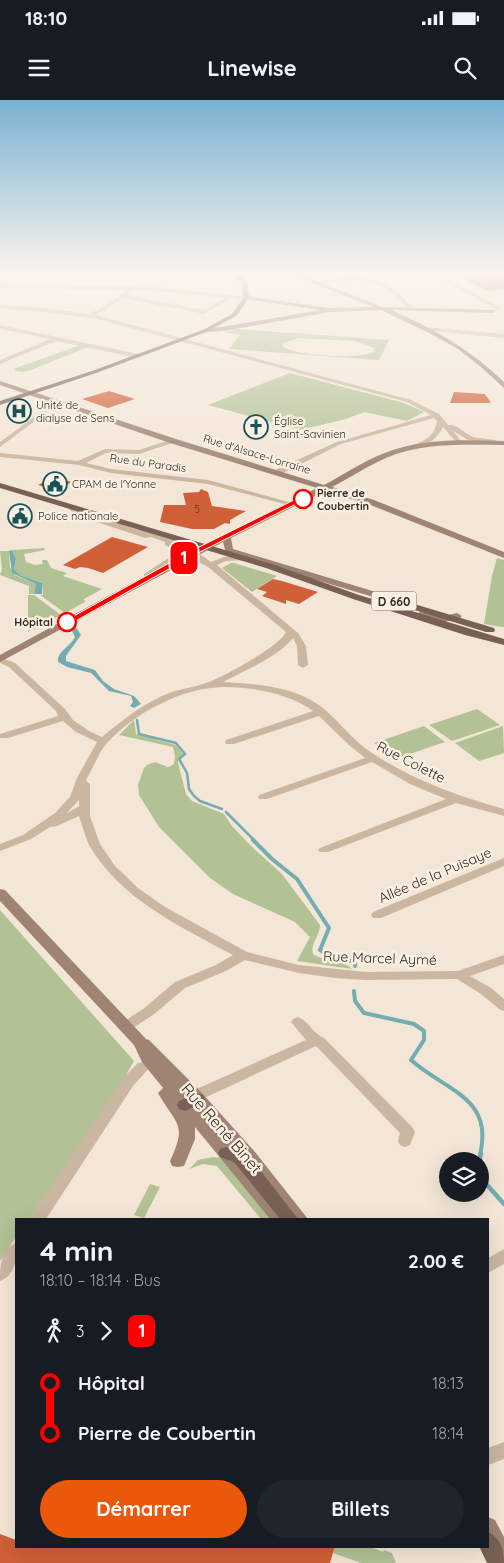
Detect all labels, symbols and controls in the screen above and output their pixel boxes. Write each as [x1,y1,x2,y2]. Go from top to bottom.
text: 18:10 [25,6,67,30]
icon: menu [25,54,53,82]
text: Linewise [207,54,297,82]
icon: search [451,54,479,82]
hospital icon: Unité de dialyse de Sens [6,398,32,424]
place label: Unité de dialyse de Sens [36,398,114,425]
church icon: Église Saint-Savinien [243,414,269,440]
place label: Église Saint-Savinien [274,414,346,441]
street label: Rue d'Alsace-Lorraine [202,431,312,477]
street label: Rue du Paradis [109,451,187,475]
public building icon: CPAM de l'Yonne [42,471,68,497]
place label: CPAM de l'Yonne [72,477,156,491]
place label: Pierre de Coubertin [317,486,369,513]
marker: Pierre de Coubertin [293,489,313,509]
house number: 5 [194,502,200,516]
public building icon: Police nationale [7,503,33,529]
place label: Police nationale [38,509,118,523]
line badge: 1 [168,542,200,574]
text: 1 [180,546,188,569]
road number: D 660 [372,592,416,611]
marker: Hôpital [57,612,77,632]
place label: Hôpital [14,615,53,629]
street label: Rue Colette [374,737,449,787]
street label: Allée de la Puisaye [376,843,494,907]
street label: Rue Marcel Aymé [323,947,437,969]
street label: Rue René Binet [177,1079,267,1177]
map controls [439,1152,489,1202]
button: layers [439,1152,489,1202]
text: 4 min [40,1233,113,1268]
text: 2.00 € [408,1249,464,1273]
text: 18:10 – 18:14 · Bus [40,1270,160,1290]
icon: walk [40,1317,68,1345]
icon: forward [92,1317,120,1345]
text: 1 [138,1319,145,1342]
text: 3 [76,1321,84,1341]
text: Hôpital [78,1371,145,1395]
text: 18:13 [432,1373,464,1393]
text: Pierre de Coubertin [78,1421,256,1445]
text: 18:14 [432,1423,464,1443]
button: Démarrer [40,1480,247,1538]
button: Billets [257,1480,464,1538]

